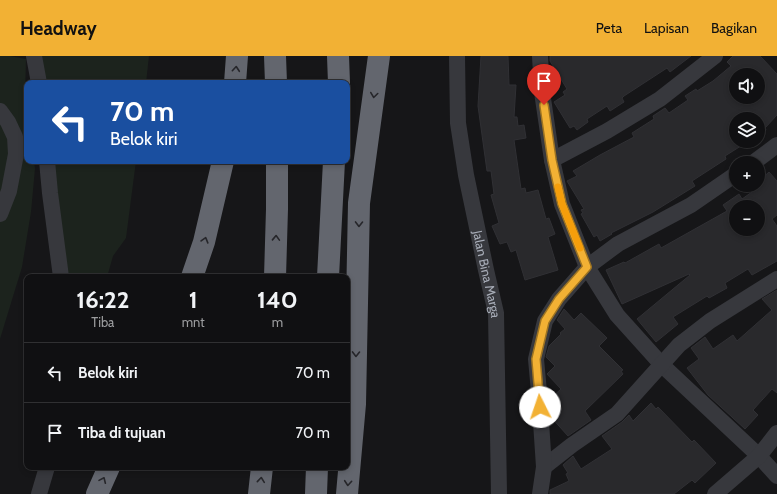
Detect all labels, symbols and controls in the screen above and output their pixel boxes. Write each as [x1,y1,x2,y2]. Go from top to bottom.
text: Headway [20,17,97,40]
text: Peta [596,19,622,37]
text: Lapisan [644,19,689,37]
text: Bagikan [711,19,757,37]
pin [527,64,561,105]
one-way arrow [232,66,241,73]
map controls [729,68,765,236]
button: sound [729,68,765,104]
icon: arrive [533,70,555,92]
one-way arrow [370,92,379,98]
text: 70 m [110,94,174,128]
icon: left [44,96,96,148]
button: layers [729,112,765,148]
text: Belok kiri [110,128,178,150]
button: + [729,156,765,192]
button: − [729,200,765,236]
one-way arrow [354,221,363,227]
street label: Jalan Bina Marga [470,228,504,319]
one-way arrow [272,235,280,241]
one-way arrow [200,237,208,243]
text: 16:22 [76,285,129,314]
text: 1 [189,285,198,314]
text: 140 [257,285,298,314]
text: Tiba [91,314,114,330]
text: mnt [182,314,205,330]
text: m [272,314,283,330]
one-way arrow [352,351,360,357]
icon: left [44,362,66,384]
text: Belok kiri [78,364,138,382]
text: 70 m [296,364,330,382]
position arrow [519,386,561,428]
icon: arrive [44,422,66,444]
text: Tiba di tujuan [78,424,166,442]
text: 70 m [296,424,330,442]
one-way arrow [98,477,106,485]
one-way arrow [256,477,265,484]
one-way arrow [344,480,353,486]

